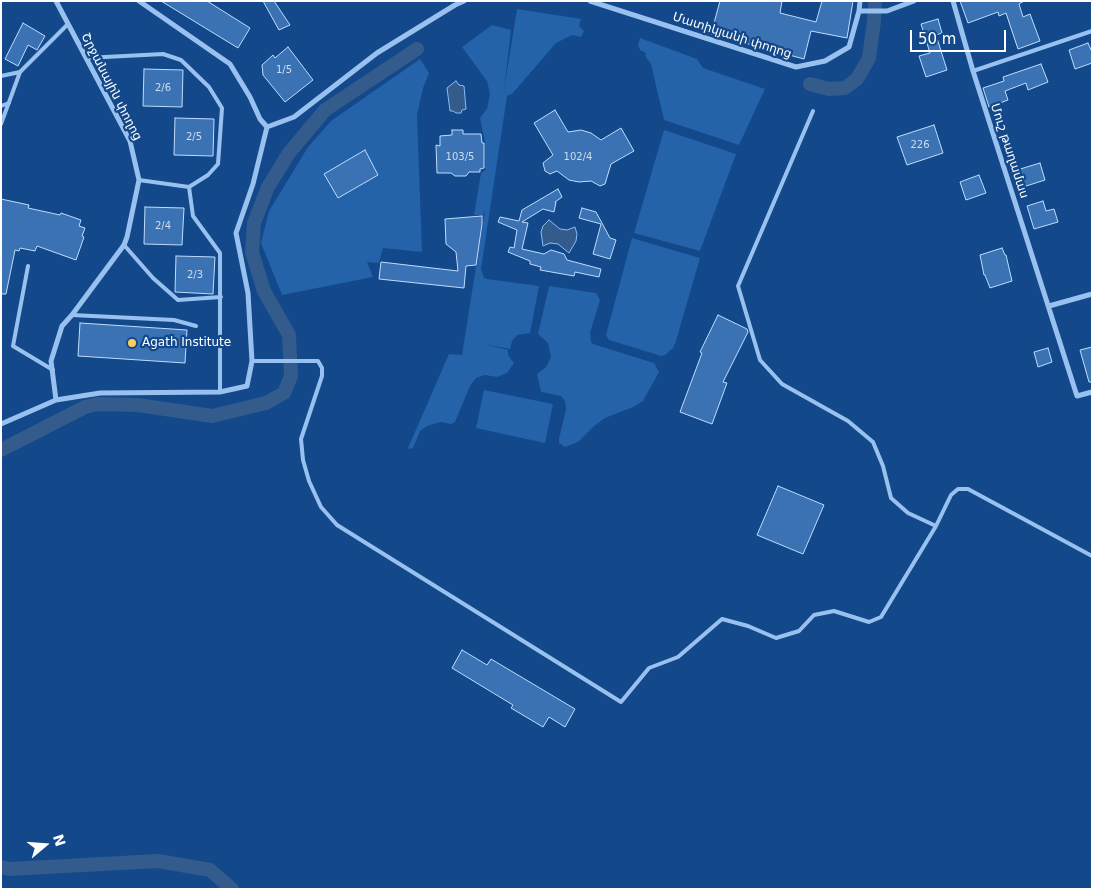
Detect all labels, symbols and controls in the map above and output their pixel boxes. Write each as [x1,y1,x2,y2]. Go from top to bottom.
street label: Մատիկյանի փողոց [671,10,793,62]
scale bar [913,20,1009,52]
text: 50 m [918,30,956,48]
street label: Շրջանային փողոց [78,31,144,143]
house number: 1/5 [276,64,292,76]
house number: 2/6 [155,82,171,94]
street label: Մուշ թաղամաս [987,102,1031,200]
house number: 2/5 [186,131,202,143]
house number: 226 [910,139,930,151]
house number: 103/5 [446,151,474,163]
house number: 102/4 [564,151,592,163]
house number: 2/4 [155,220,171,232]
house number: 2/3 [187,269,203,281]
place label: Agath Institute [142,336,231,350]
marker: Agath Institute [126,337,138,349]
north arrow [20,820,70,870]
text: N [50,832,69,848]

